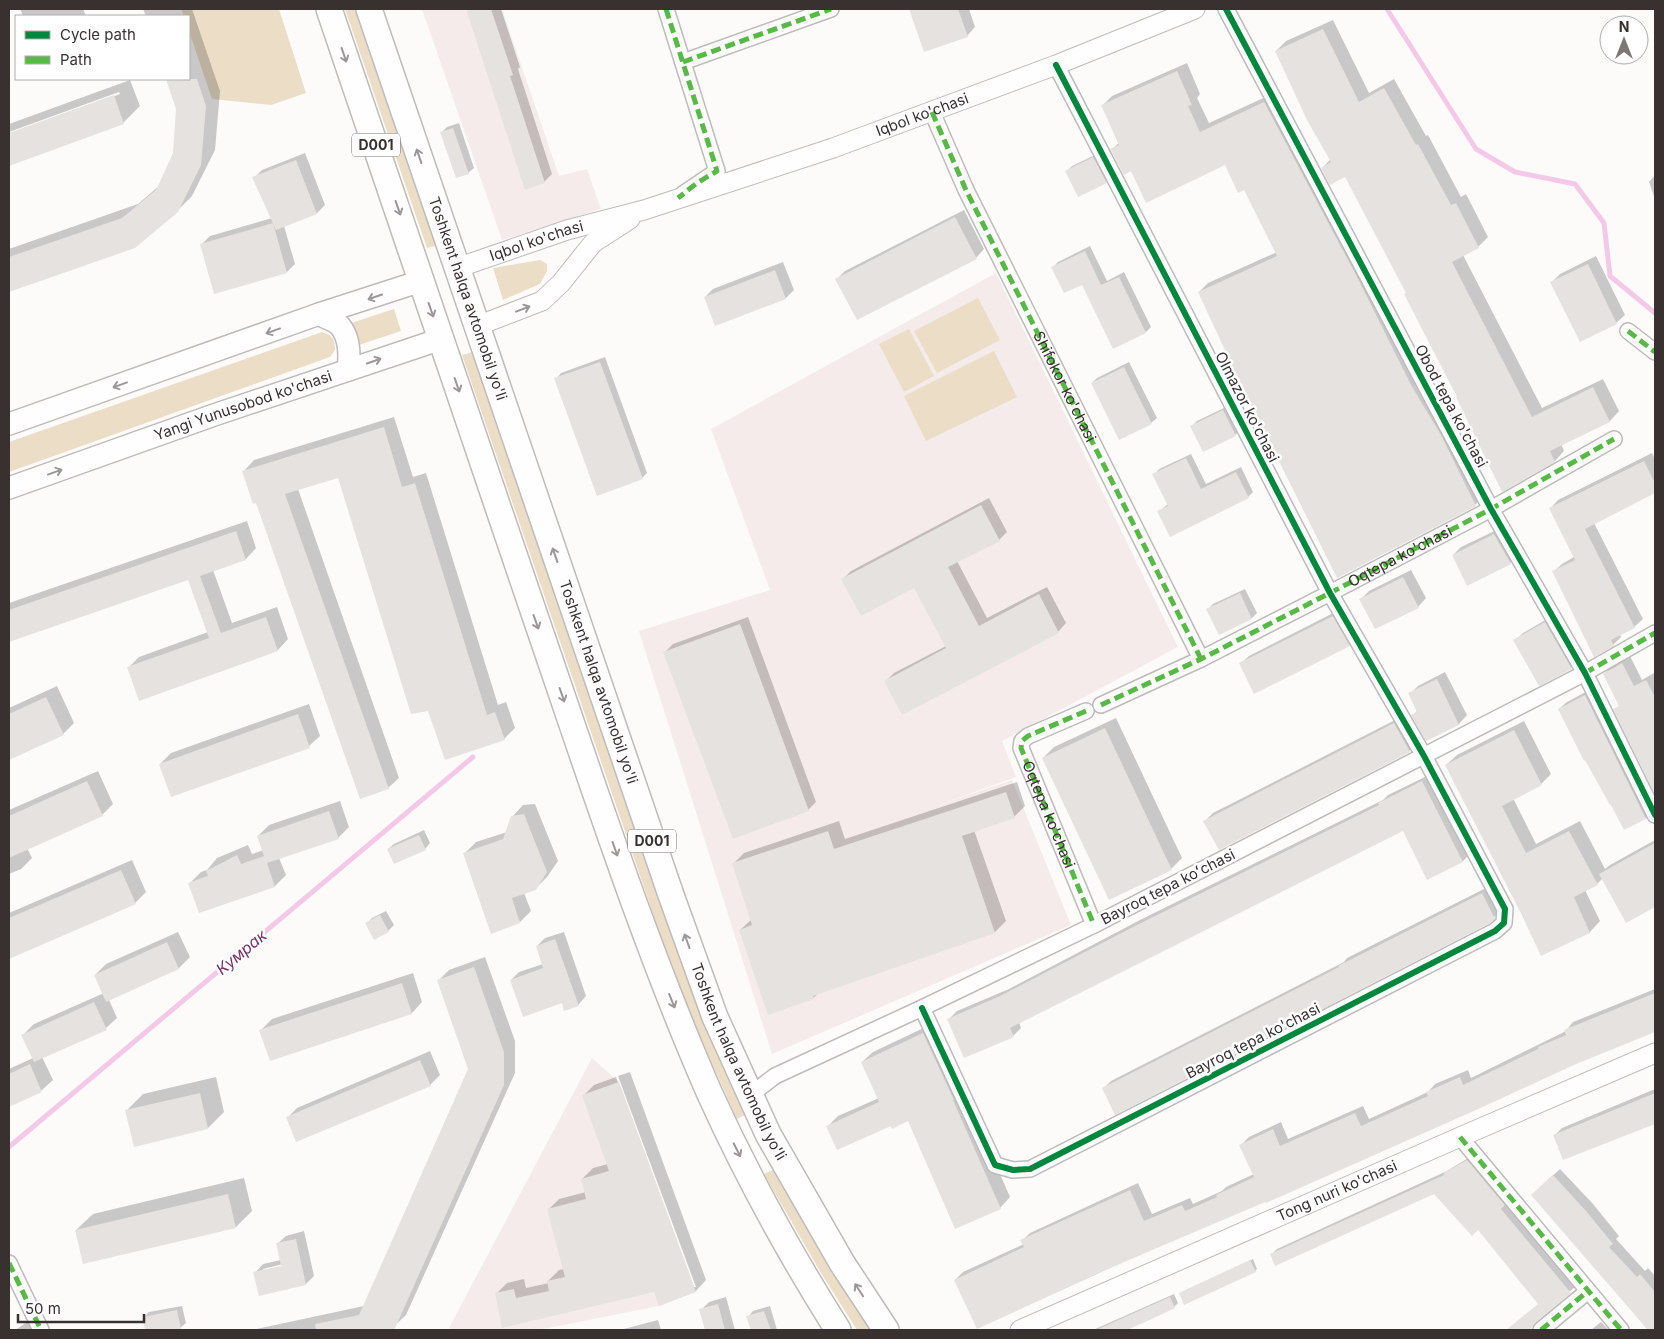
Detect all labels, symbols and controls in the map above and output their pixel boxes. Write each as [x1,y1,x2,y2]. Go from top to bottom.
legend [15,15,190,80]
north arrow [1599,15,1649,65]
text: N [1619,18,1629,35]
text: Cycle path [60,25,136,44]
one-way arrow [340,47,350,63]
text: Path [60,50,92,69]
street label: Iqbol ko'chasi [873,88,971,140]
road number: D001 [352,134,400,156]
one-way arrow [414,148,423,164]
street label: Toshkent halqa avtomobil yo'li [425,194,512,403]
one-way arrow [394,200,403,216]
street label: Iqbol ko'chasi [487,216,585,265]
one-way arrow [368,293,383,302]
one-way arrow [427,301,436,317]
one-way arrow [515,304,530,313]
one-way arrow [266,327,281,336]
street label: Shifokor ko'chasi [1029,328,1101,445]
street label: Obod tepa ko'chasi [1411,341,1492,471]
street label: Olmazor ko'chasi [1211,348,1284,465]
one-way arrow [365,356,381,365]
street label: Yangi Yunusobod ko'chasi [151,366,334,445]
one-way arrow [453,376,462,392]
one-way arrow [112,381,128,390]
one-way arrow [46,467,62,476]
street label: Oqtepa ko'chasi [1345,521,1455,591]
one-way arrow [550,548,559,563]
street label: Toshkent halqa avtomobil yo'li [555,578,642,786]
one-way arrow [532,613,541,629]
one-way arrow [558,687,567,702]
street label: Oqtepa ko'chasi [1018,758,1080,871]
road number: D001 [628,829,676,852]
one-way arrow [610,840,620,856]
street label: Bayroq tepa koʻchasi [1098,844,1238,929]
water label: Кумрак [212,924,271,979]
one-way arrow [682,933,691,949]
street label: Toshkent halqa avtomobil yo'li [687,960,791,1163]
one-way arrow [668,993,677,1008]
street label: Bayroq tepa ko'chasi [1182,998,1323,1083]
one-way arrow [733,1142,742,1157]
street label: Tong nuri ko'chasi [1273,1156,1400,1225]
one-way arrow [853,1283,863,1297]
scale bar [18,1292,144,1324]
text: 50 m [25,1299,61,1318]

